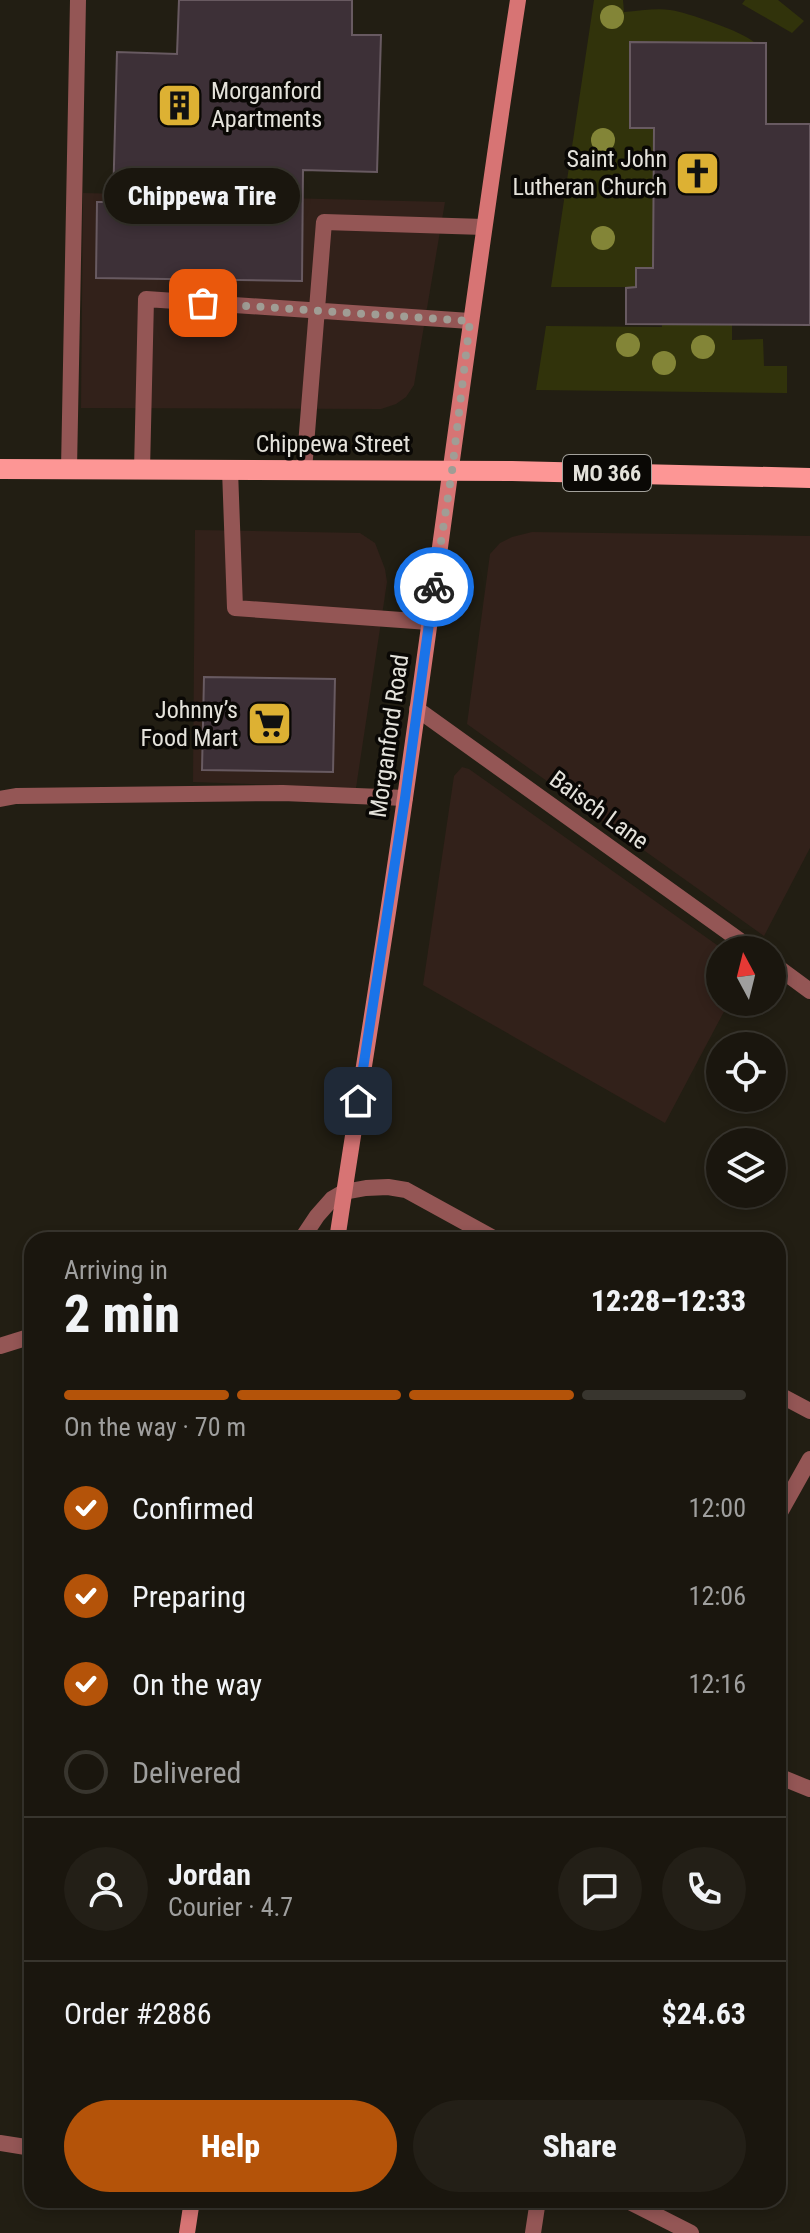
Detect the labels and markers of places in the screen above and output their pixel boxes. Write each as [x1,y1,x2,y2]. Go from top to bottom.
place label: Morganford Apartments [211,77,322,133]
building icon: Morganford Apartments [156,81,204,129]
place label: Saint John Lutheran Church [513,145,667,201]
church icon: Saint John Lutheran Church [674,149,722,197]
callout: Chippewa Tire [105,167,301,223]
pin [169,269,237,337]
place label: Johnny’s Food Mart [141,696,238,752]
supermarket icon: Johnny’s Food Mart [245,700,293,748]
pin [324,1067,392,1135]

